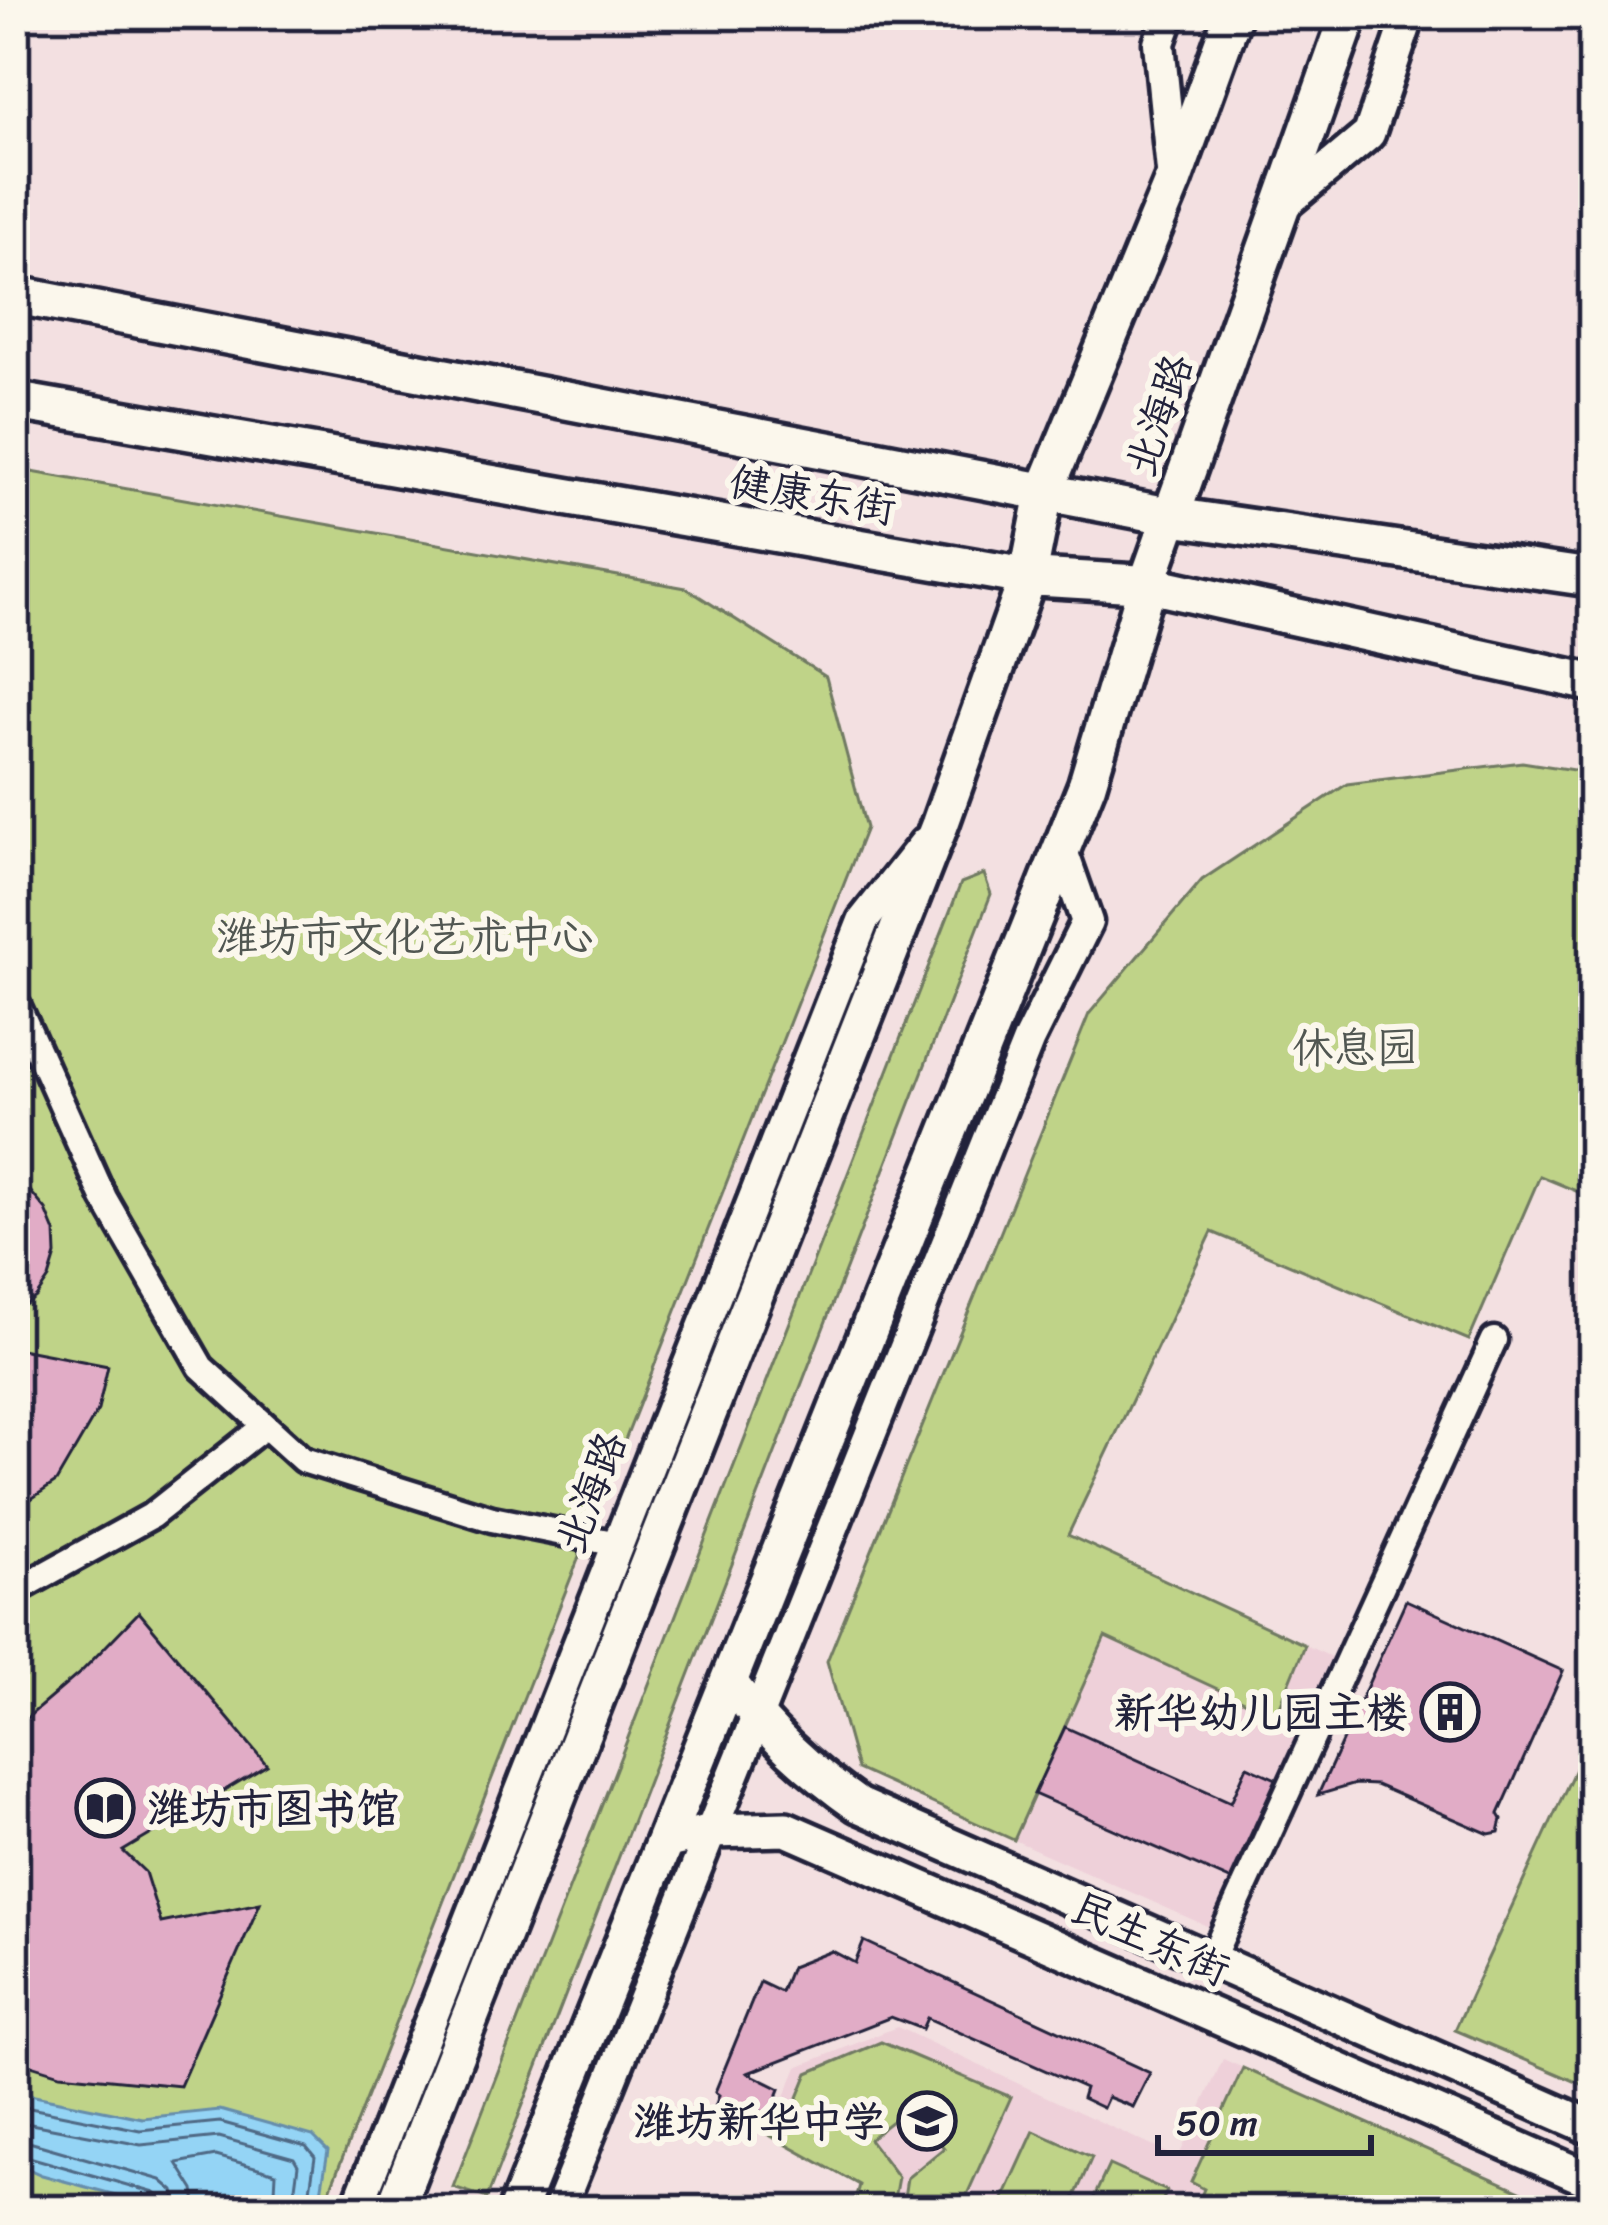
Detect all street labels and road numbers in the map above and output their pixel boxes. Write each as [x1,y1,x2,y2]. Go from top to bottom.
street label: 北海路 [1103,344,1214,487]
street label: 健康东街 [724,444,902,546]
street label: 北海路 [534,1420,648,1564]
street label: 民生东街 [1059,1871,1242,2007]

